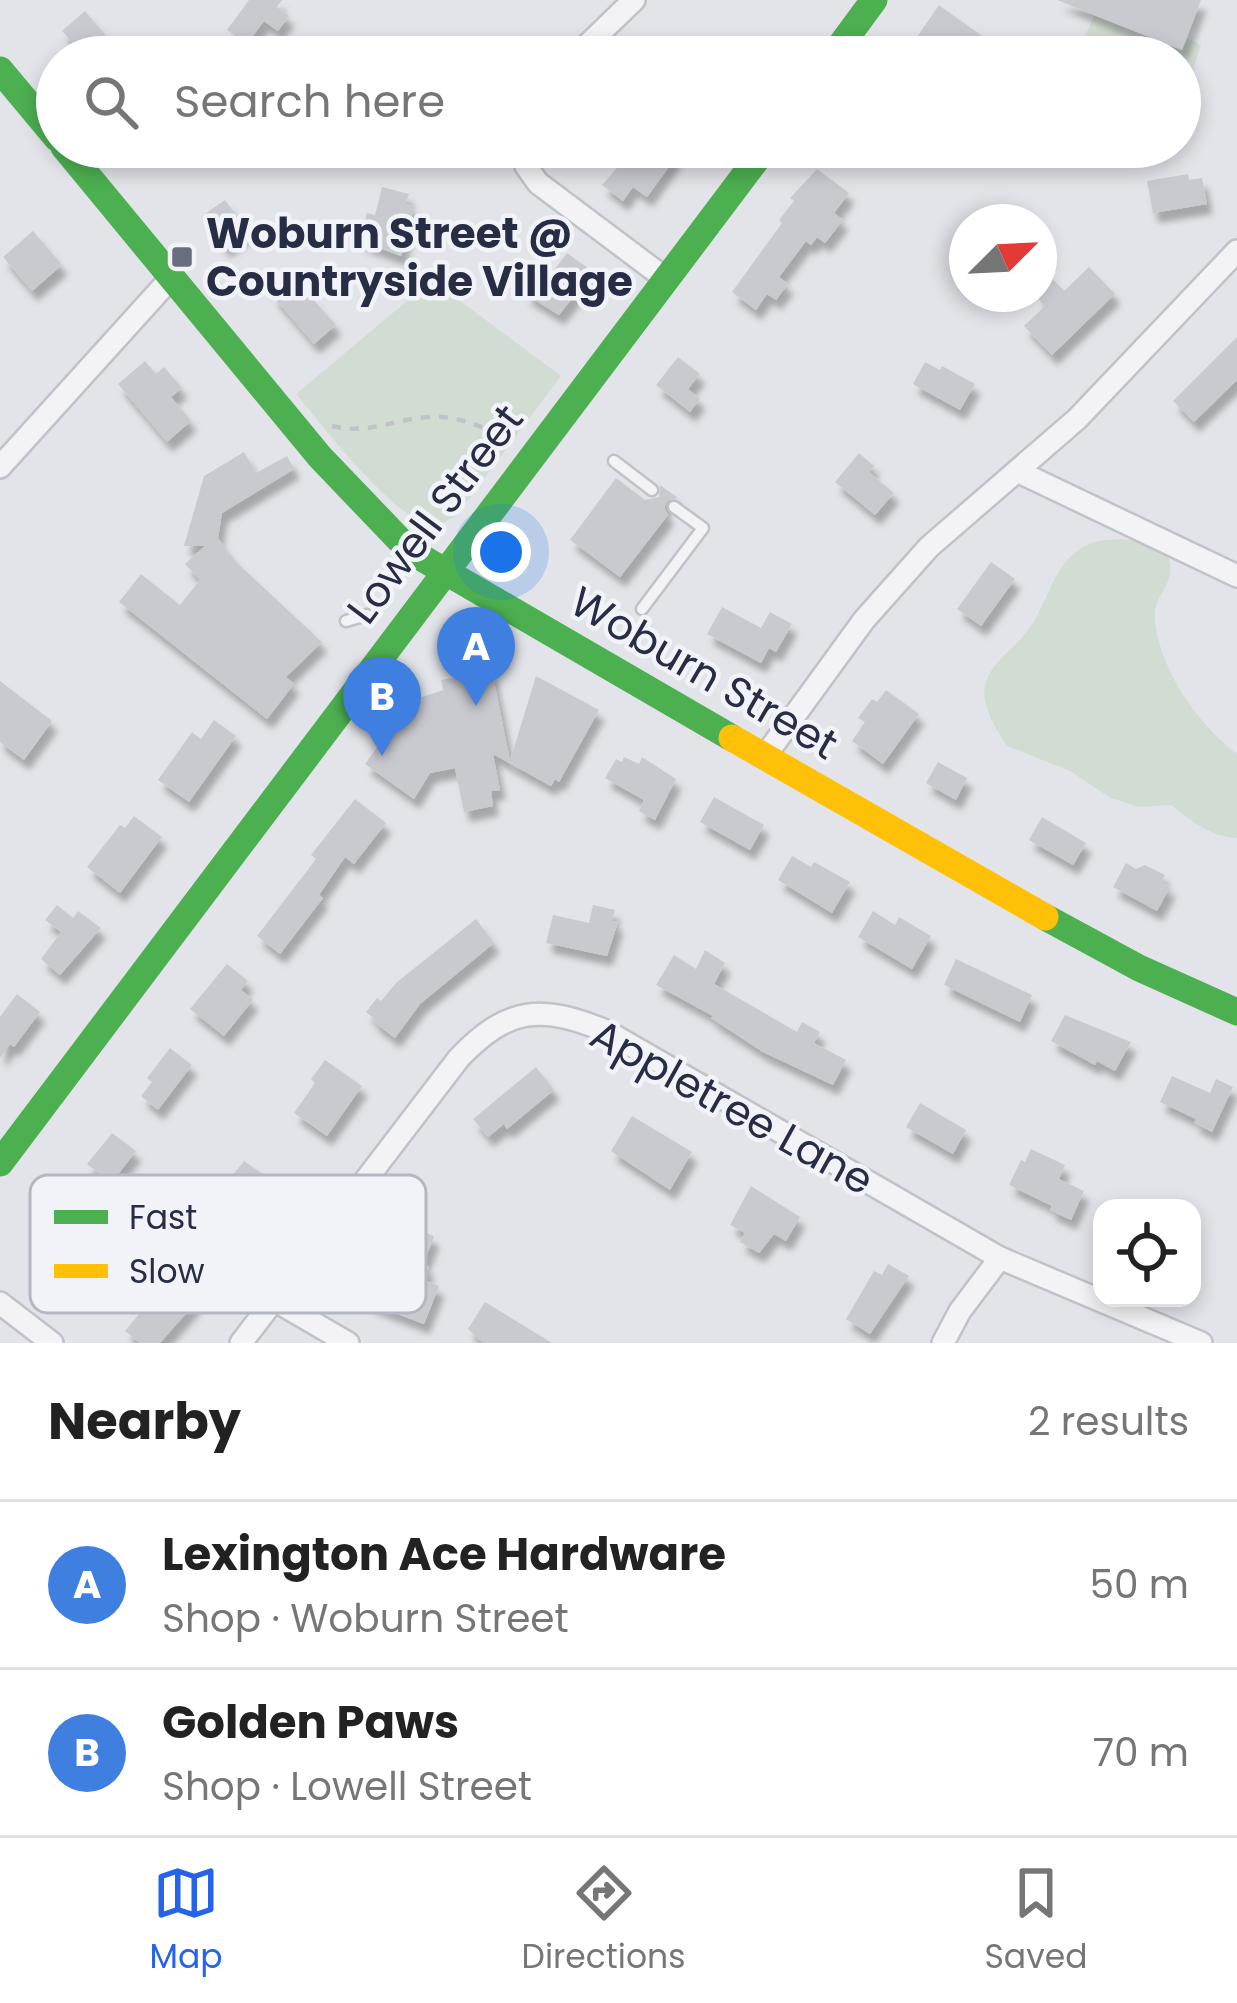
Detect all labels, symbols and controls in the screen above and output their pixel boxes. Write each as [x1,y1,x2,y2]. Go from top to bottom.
search box [36,36,1201,168]
icon: search [78,69,144,135]
text: Search here [174,70,445,133]
place label: Woburn Street @ Countryside Village [206,204,633,311]
north arrow [949,204,1057,312]
marker: Woburn Street @ Countryside Village [169,244,195,270]
street label: Lowell Street [333,392,537,636]
your location [471,522,531,582]
street label: Woburn Street [559,572,849,774]
pin: A [437,607,515,706]
pin: B [343,657,421,756]
street label: Appletree Lane [580,1005,884,1209]
legend [30,1175,426,1313]
text: Fast [129,1194,197,1241]
map controls [1093,1199,1201,1307]
button: locate [1093,1199,1201,1307]
text: Slow [129,1248,205,1295]
text: Nearby [48,1385,241,1457]
text: 2 results [1028,1394,1189,1449]
text: Lexington Ace Hardware [162,1523,726,1586]
text: A [73,1557,101,1612]
text: 50 m [1089,1557,1189,1612]
text: Shop · Woburn Street [162,1591,569,1646]
text: Golden Paws [162,1691,459,1754]
text: B [74,1725,100,1780]
text: 70 m [1093,1725,1189,1780]
text: Shop · Lowell Street [162,1759,532,1814]
tab: Map [150,1860,223,1982]
tab: Directions [522,1860,685,1982]
tab: Saved [985,1860,1087,1982]

